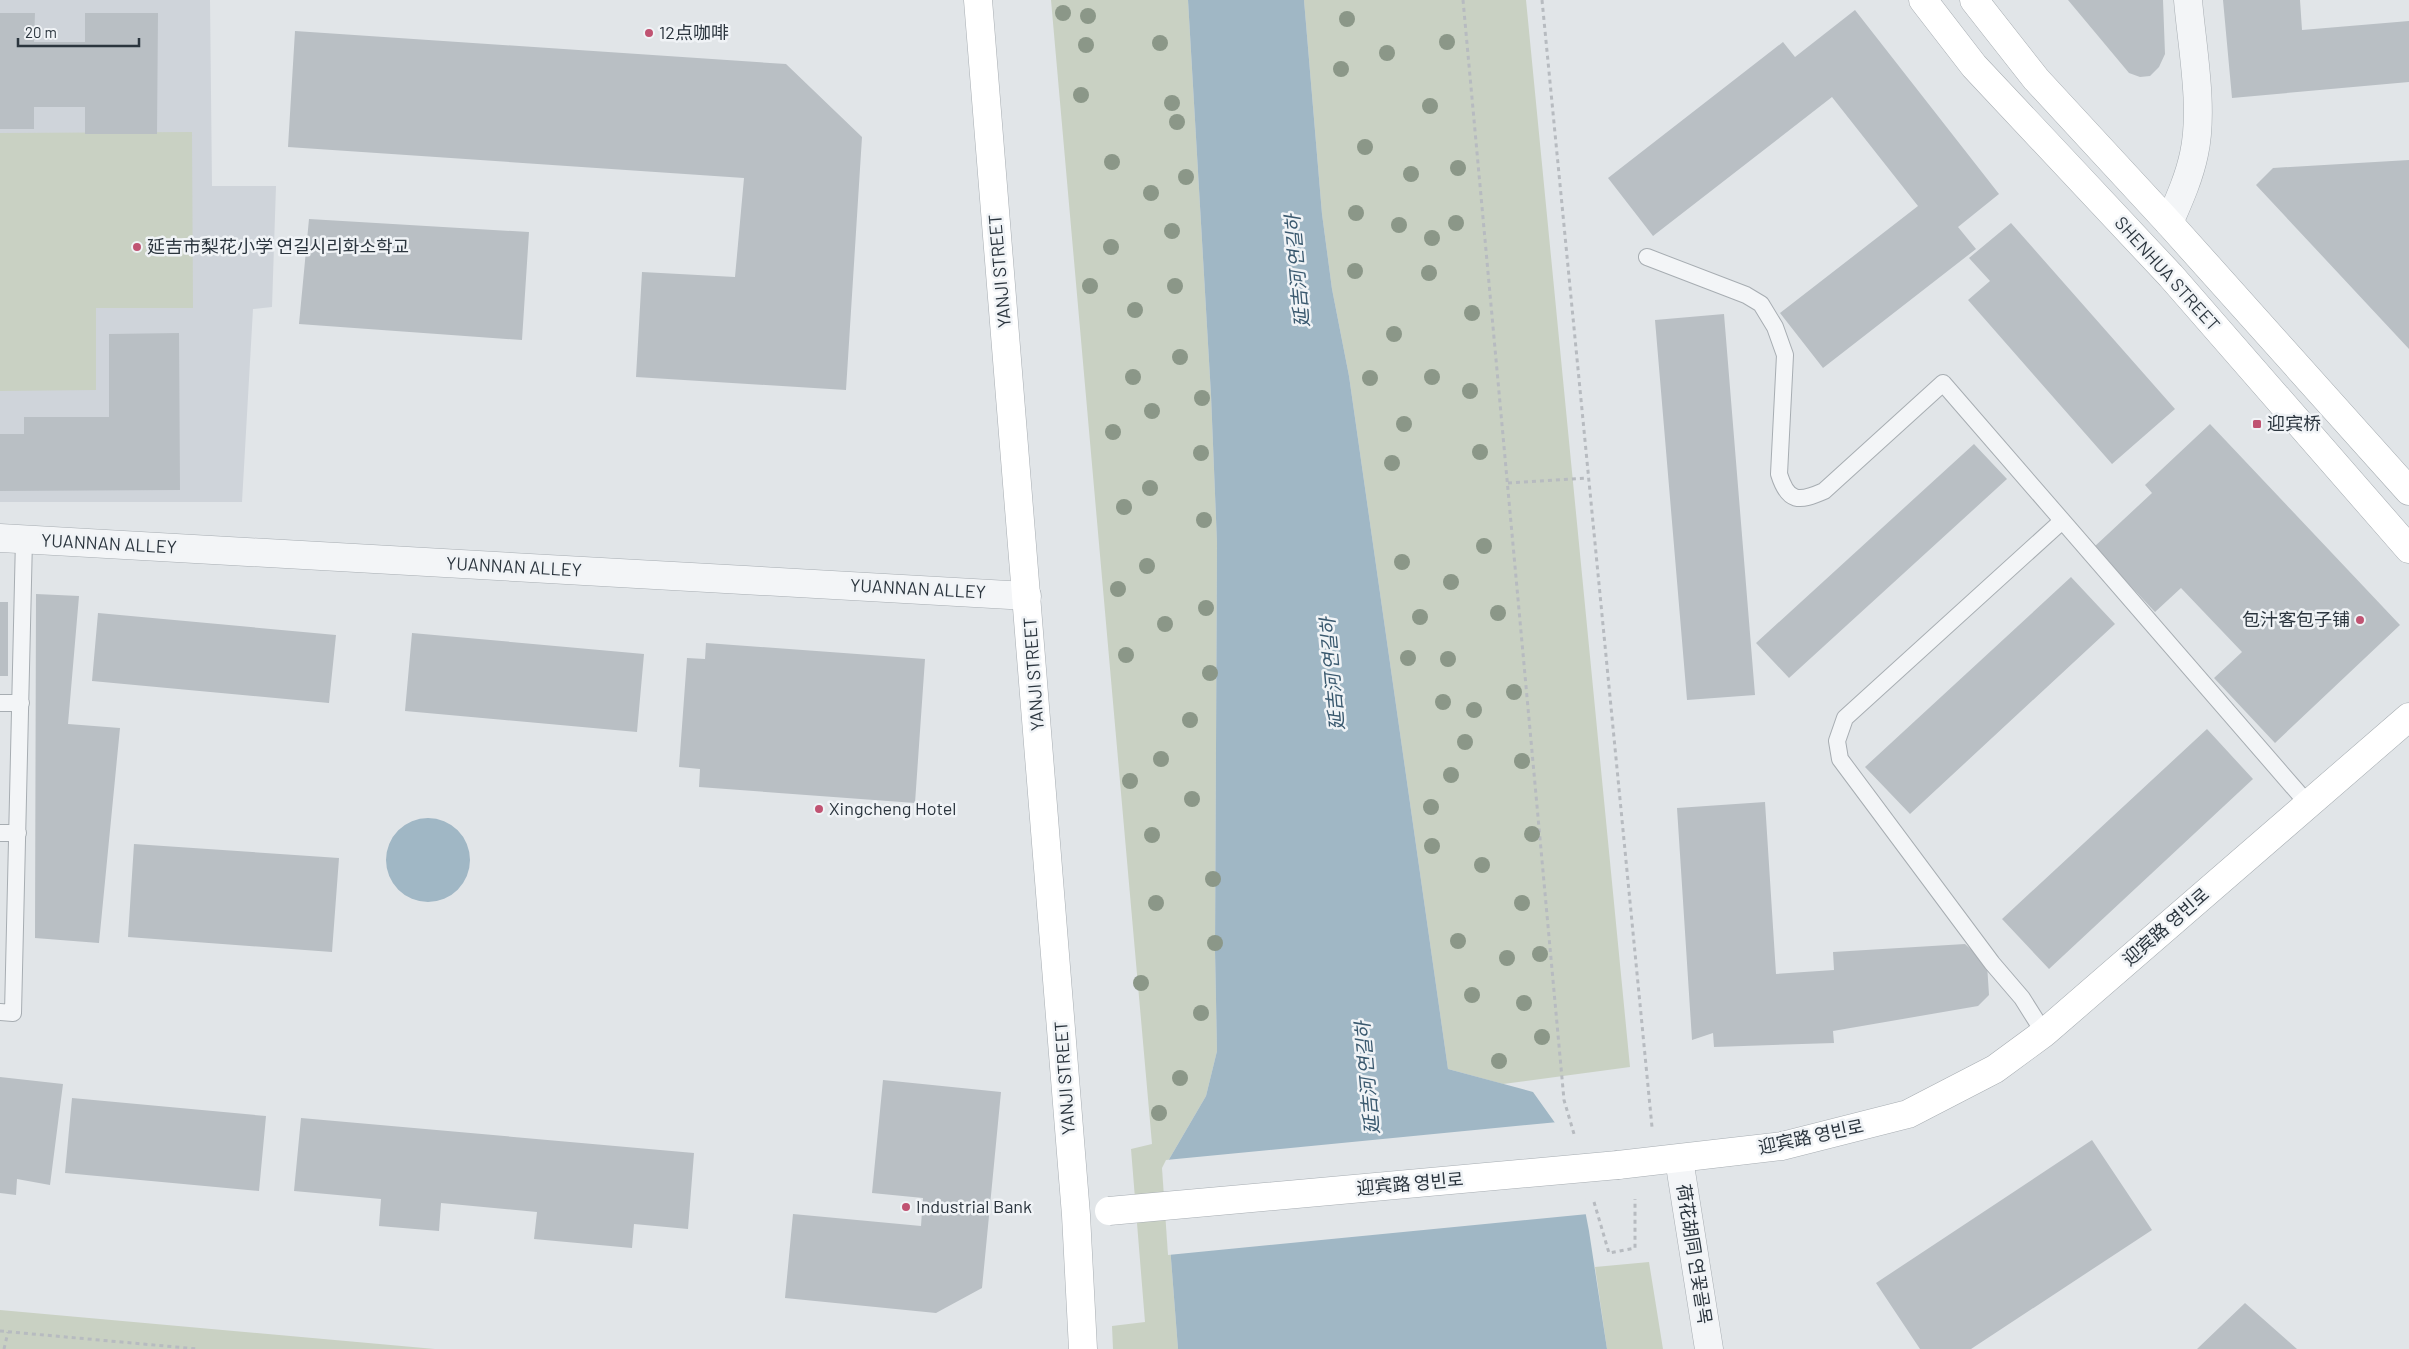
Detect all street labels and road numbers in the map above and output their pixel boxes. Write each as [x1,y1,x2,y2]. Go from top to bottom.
street label: SHENHUA STREET [2111,212,2225,335]
street label: YANJI STREET [983,213,1015,329]
street label: YUANNAN ALLEY [41,528,177,558]
street label: YUANNAN ALLEY [446,551,582,581]
street label: YUANNAN ALLEY [850,573,986,603]
street label: YANJI STREET [1018,616,1048,732]
street label: 迎宾路 영빈로 [2118,883,2213,970]
street label: YANJI STREET [1049,1020,1079,1136]
street label: 迎宾路 영빈로 [1756,1114,1866,1158]
street label: 迎宾路 영빈로 [1356,1167,1464,1199]
street label: 荷花胡同 연꽃골목 [1673,1182,1717,1326]

